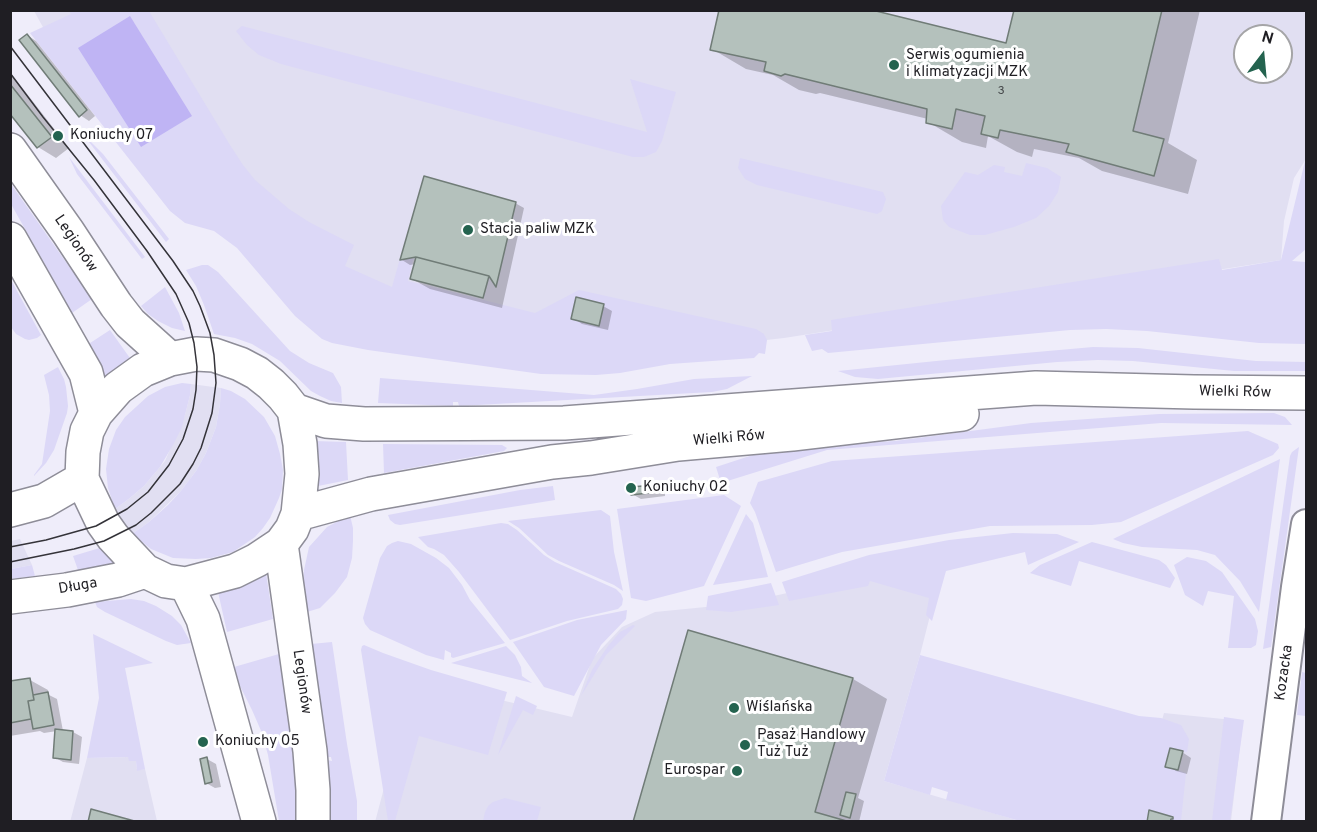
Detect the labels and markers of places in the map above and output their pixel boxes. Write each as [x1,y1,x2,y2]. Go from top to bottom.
place label: Serwis ogumienia i klimatyzacji MZK [906,47,1028,82]
marker: Serwis ogumienia i klimatyzacji MZK [887,58,901,72]
place label: Koniuchy 07 [70,127,153,145]
marker: Koniuchy 07 [51,129,65,143]
place label: Stacja paliw MZK [480,221,595,239]
marker: Stacja paliw MZK [461,223,475,237]
place label: Koniuchy 02 [643,479,728,497]
marker: Koniuchy 02 [624,481,638,495]
place label: Wiślańska [746,699,812,717]
marker: Wiślańska [727,701,741,715]
place label: Pasaż Handlowy Tuż Tuż [757,727,866,762]
place label: Koniuchy 05 [215,733,300,751]
marker: Koniuchy 05 [196,735,210,749]
marker: Pasaż Handlowy Tuż Tuż [738,738,752,752]
place label: Eurospar [664,762,725,780]
marker: Eurospar [730,764,744,778]

